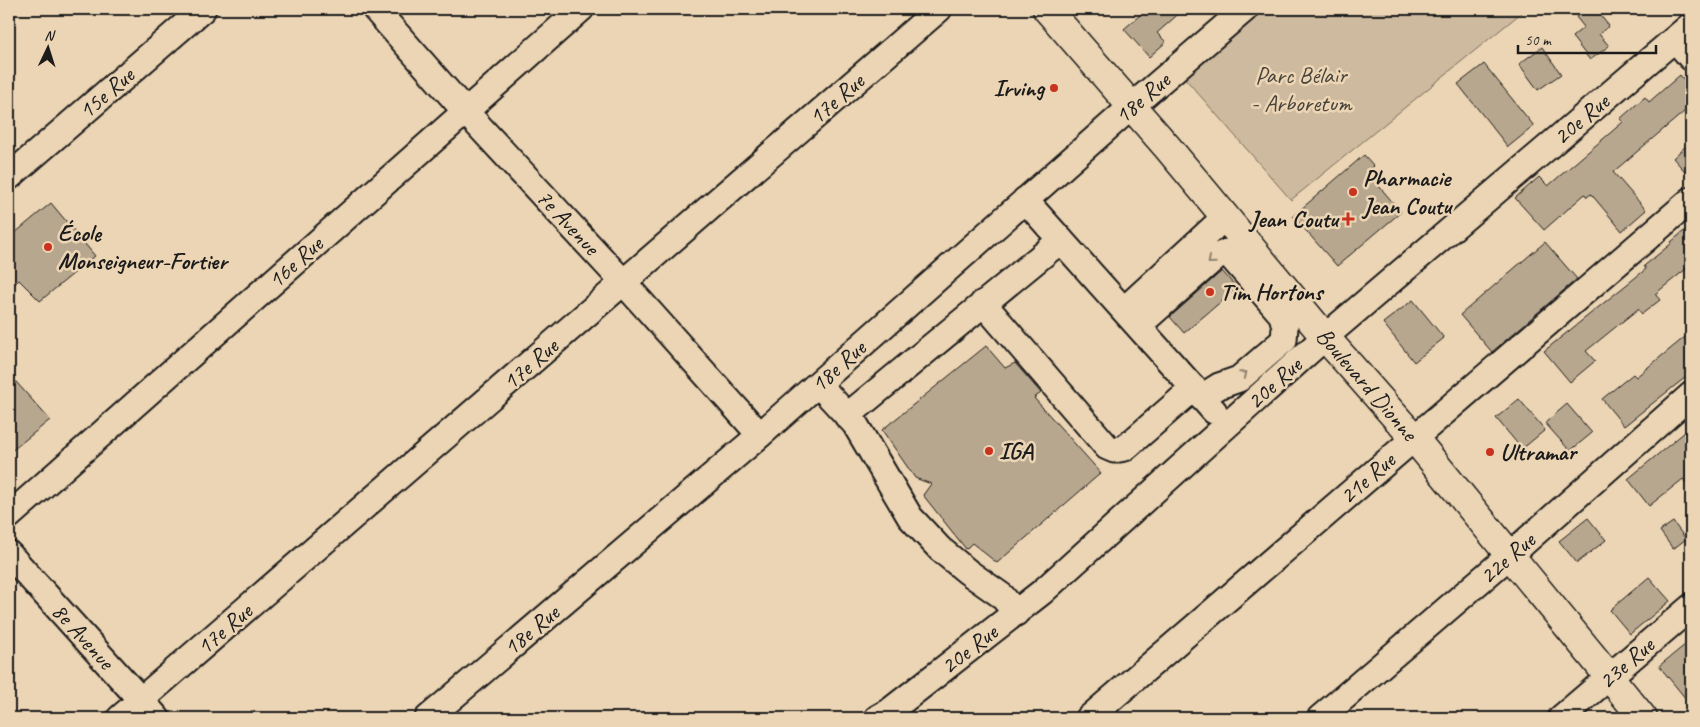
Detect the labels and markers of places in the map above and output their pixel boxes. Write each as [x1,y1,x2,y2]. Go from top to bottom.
place label: Irving [993,73,1046,103]
marker: Irving [1048,82,1060,94]
place label: Pharmacie Jean Coutu [1361,163,1453,221]
marker: Pharmacie Jean Coutu [1347,186,1359,198]
place label: Jean Coutu [1248,204,1340,234]
marker: Jean Coutu [1342,213,1354,225]
place label: École Monseigneur-Fortier [58,218,229,276]
marker: École Monseigneur-Fortier [42,241,54,253]
place label: Tim Hortons [1220,277,1325,307]
marker: Tim Hortons [1204,286,1216,298]
place label: IGA [999,436,1034,466]
place label: Ultramar [1500,437,1578,467]
marker: IGA [983,445,995,457]
marker: Ultramar [1484,446,1496,458]

